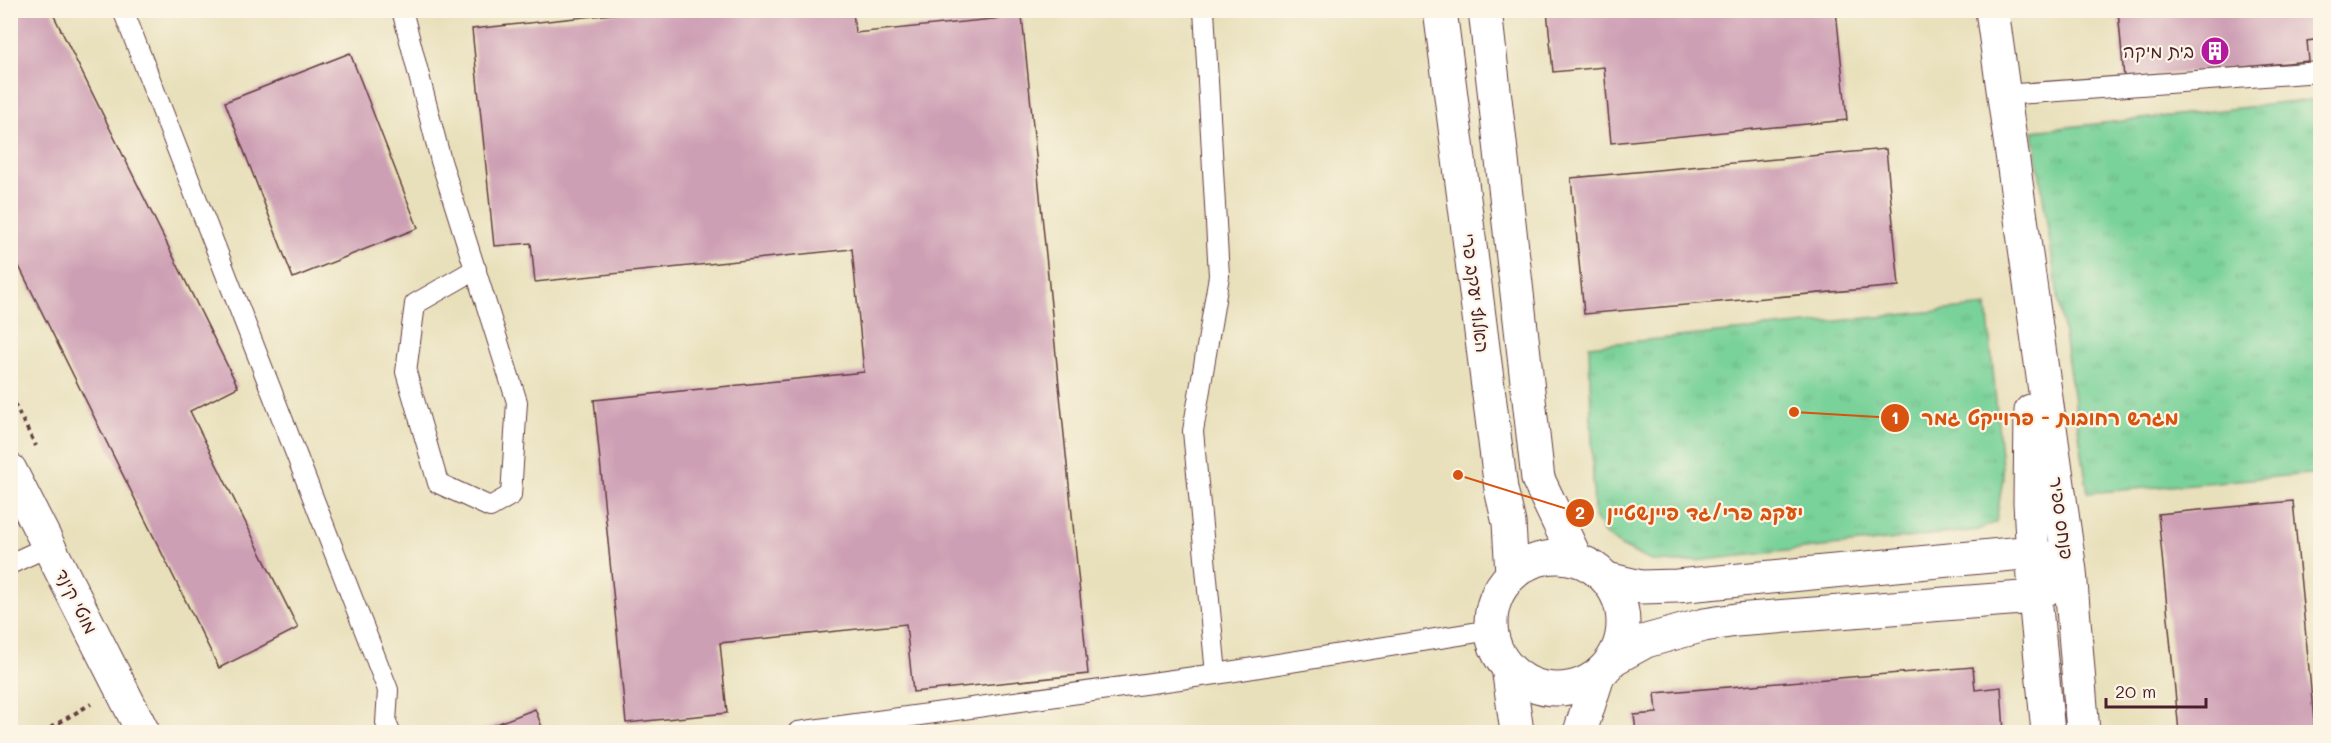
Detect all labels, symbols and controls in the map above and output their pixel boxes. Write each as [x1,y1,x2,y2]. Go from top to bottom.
building icon: בית מיקה [2199,35,2231,67]
place label: בית מיקה [2123,39,2194,63]
street label: האלוף יעקב פרי [1457,232,1495,354]
callout: מגרש רחובות - פרוייקט גמר [1880,399,2191,437]
text: מגרש רחובות - פרוייקט גמר [1921,404,2179,431]
text: 1 [1891,405,1899,429]
street label: פנחס ספיר [2044,475,2080,561]
callout: יעקב פרי/גד פיינשטיין [1565,494,1815,532]
text: יעקב פרי/גד פיינשטיין [1607,499,1803,525]
text: 2 [1575,500,1585,524]
street label: מוטי קינד [50,564,104,638]
scale bar [2106,671,2206,709]
text: 20 m [2115,679,2156,703]

